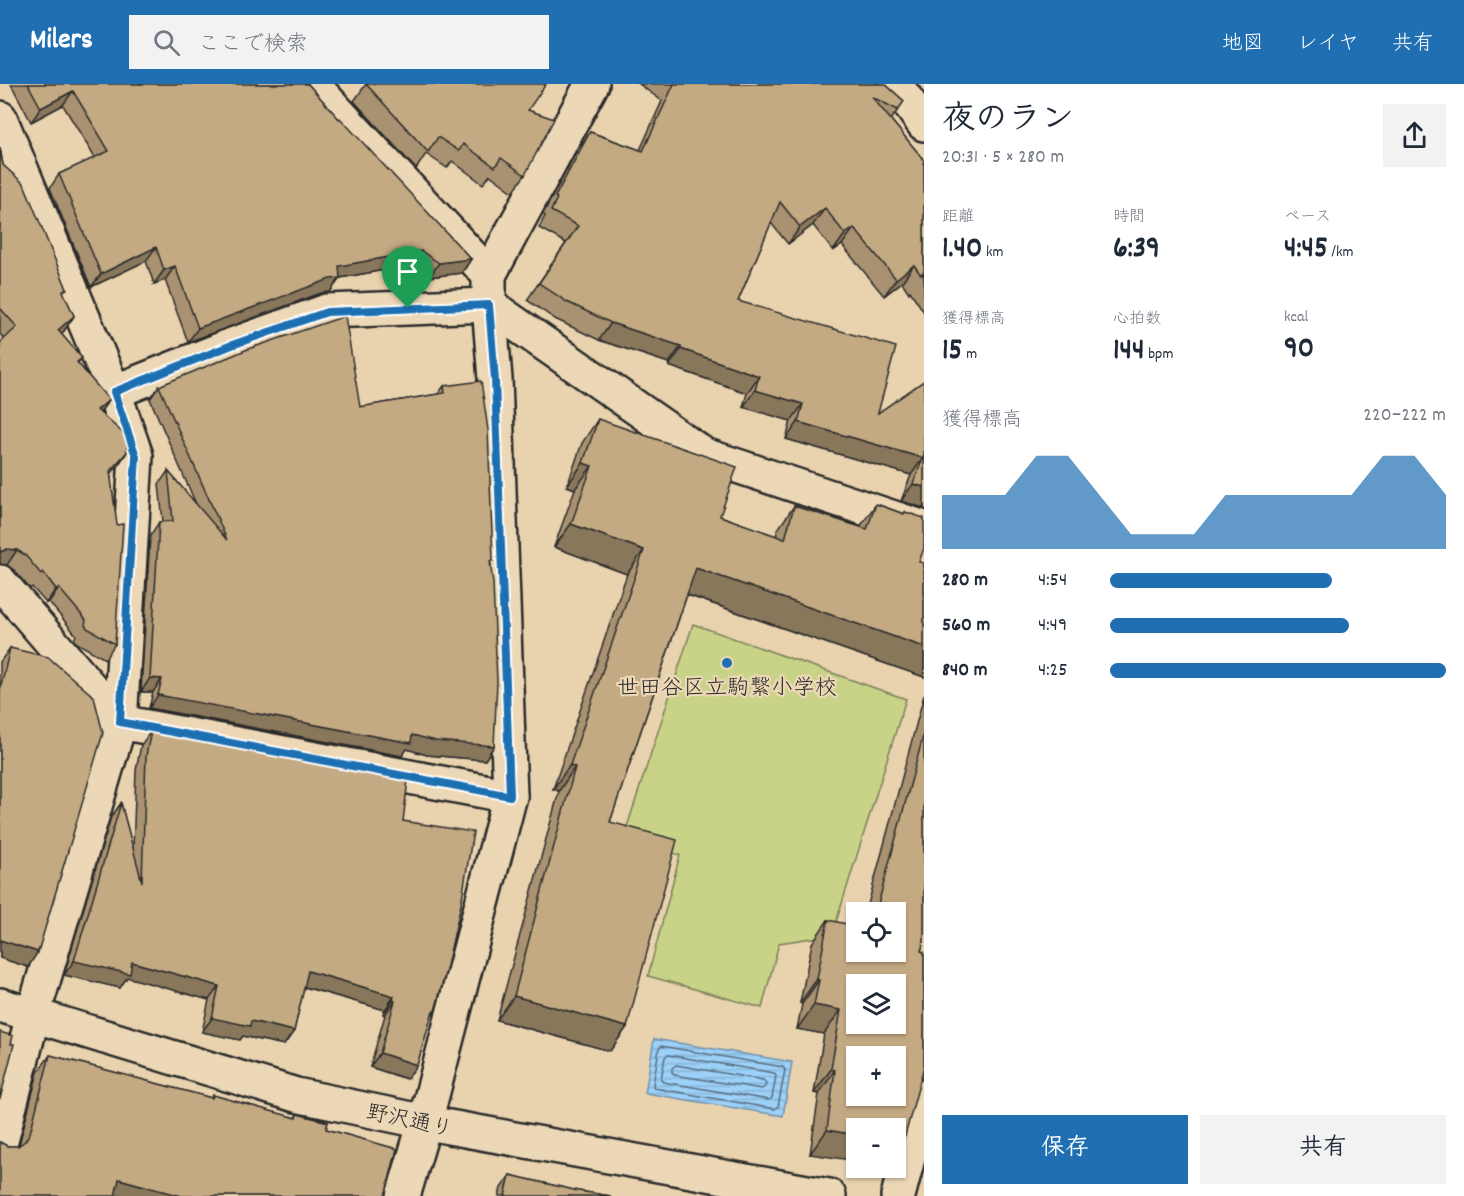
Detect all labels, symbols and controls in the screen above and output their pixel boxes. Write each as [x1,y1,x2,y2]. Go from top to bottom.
search box [129,15,549,69]
text: Milers [30,22,93,62]
icon: search [150,26,183,59]
text: ここで検索 [198,30,308,61]
text: 地図 [1222,30,1264,60]
text: レイヤ [1297,30,1359,60]
text: 共有 [1392,30,1434,60]
text: 夜のラン [942,98,1074,145]
button: share [1383,104,1446,167]
text: 20:31 · 5 × 280 m [942,144,1064,172]
text: 距離 [942,206,974,229]
text: 時間 [1113,206,1145,229]
text: ペース [1284,206,1331,229]
text: 1.40 [942,229,982,272]
text: 6:39 [1113,229,1160,272]
text: 4:45 [1284,229,1328,272]
text: km [982,241,1004,264]
text: /km [1328,241,1354,264]
pin [382,246,433,308]
icon: arrive [391,255,424,288]
text: kcal [1284,306,1308,329]
text: 獲得標高 [942,308,1006,331]
text: 心拍数 [1113,308,1161,331]
text: 90 [1284,329,1314,372]
text: 15 [942,331,962,374]
text: 144 [1113,331,1144,374]
text: m [962,343,977,366]
text: bpm [1144,343,1173,366]
text: 220–222 m [1363,402,1446,430]
text: 獲得標高 [942,407,1022,435]
text: 280 m [942,567,988,595]
text: 4:54 [1038,567,1067,595]
text: 560 m [942,612,990,640]
text: 4:49 [1038,612,1067,640]
marker: 世田谷区立駒繋小学校 [720,656,734,670]
text: 840 m [942,657,988,685]
text: 4:25 [1038,657,1068,685]
place label: 世田谷区立駒繋小学校 [617,674,837,705]
map controls [846,902,906,1178]
button: locate [846,902,906,962]
button: layers [846,974,906,1034]
button: + [846,1046,906,1106]
street label: 野沢通り [363,1098,456,1147]
button: 保存 [942,1115,1188,1184]
button: 共有 [1200,1115,1446,1184]
button: − [846,1118,906,1178]

